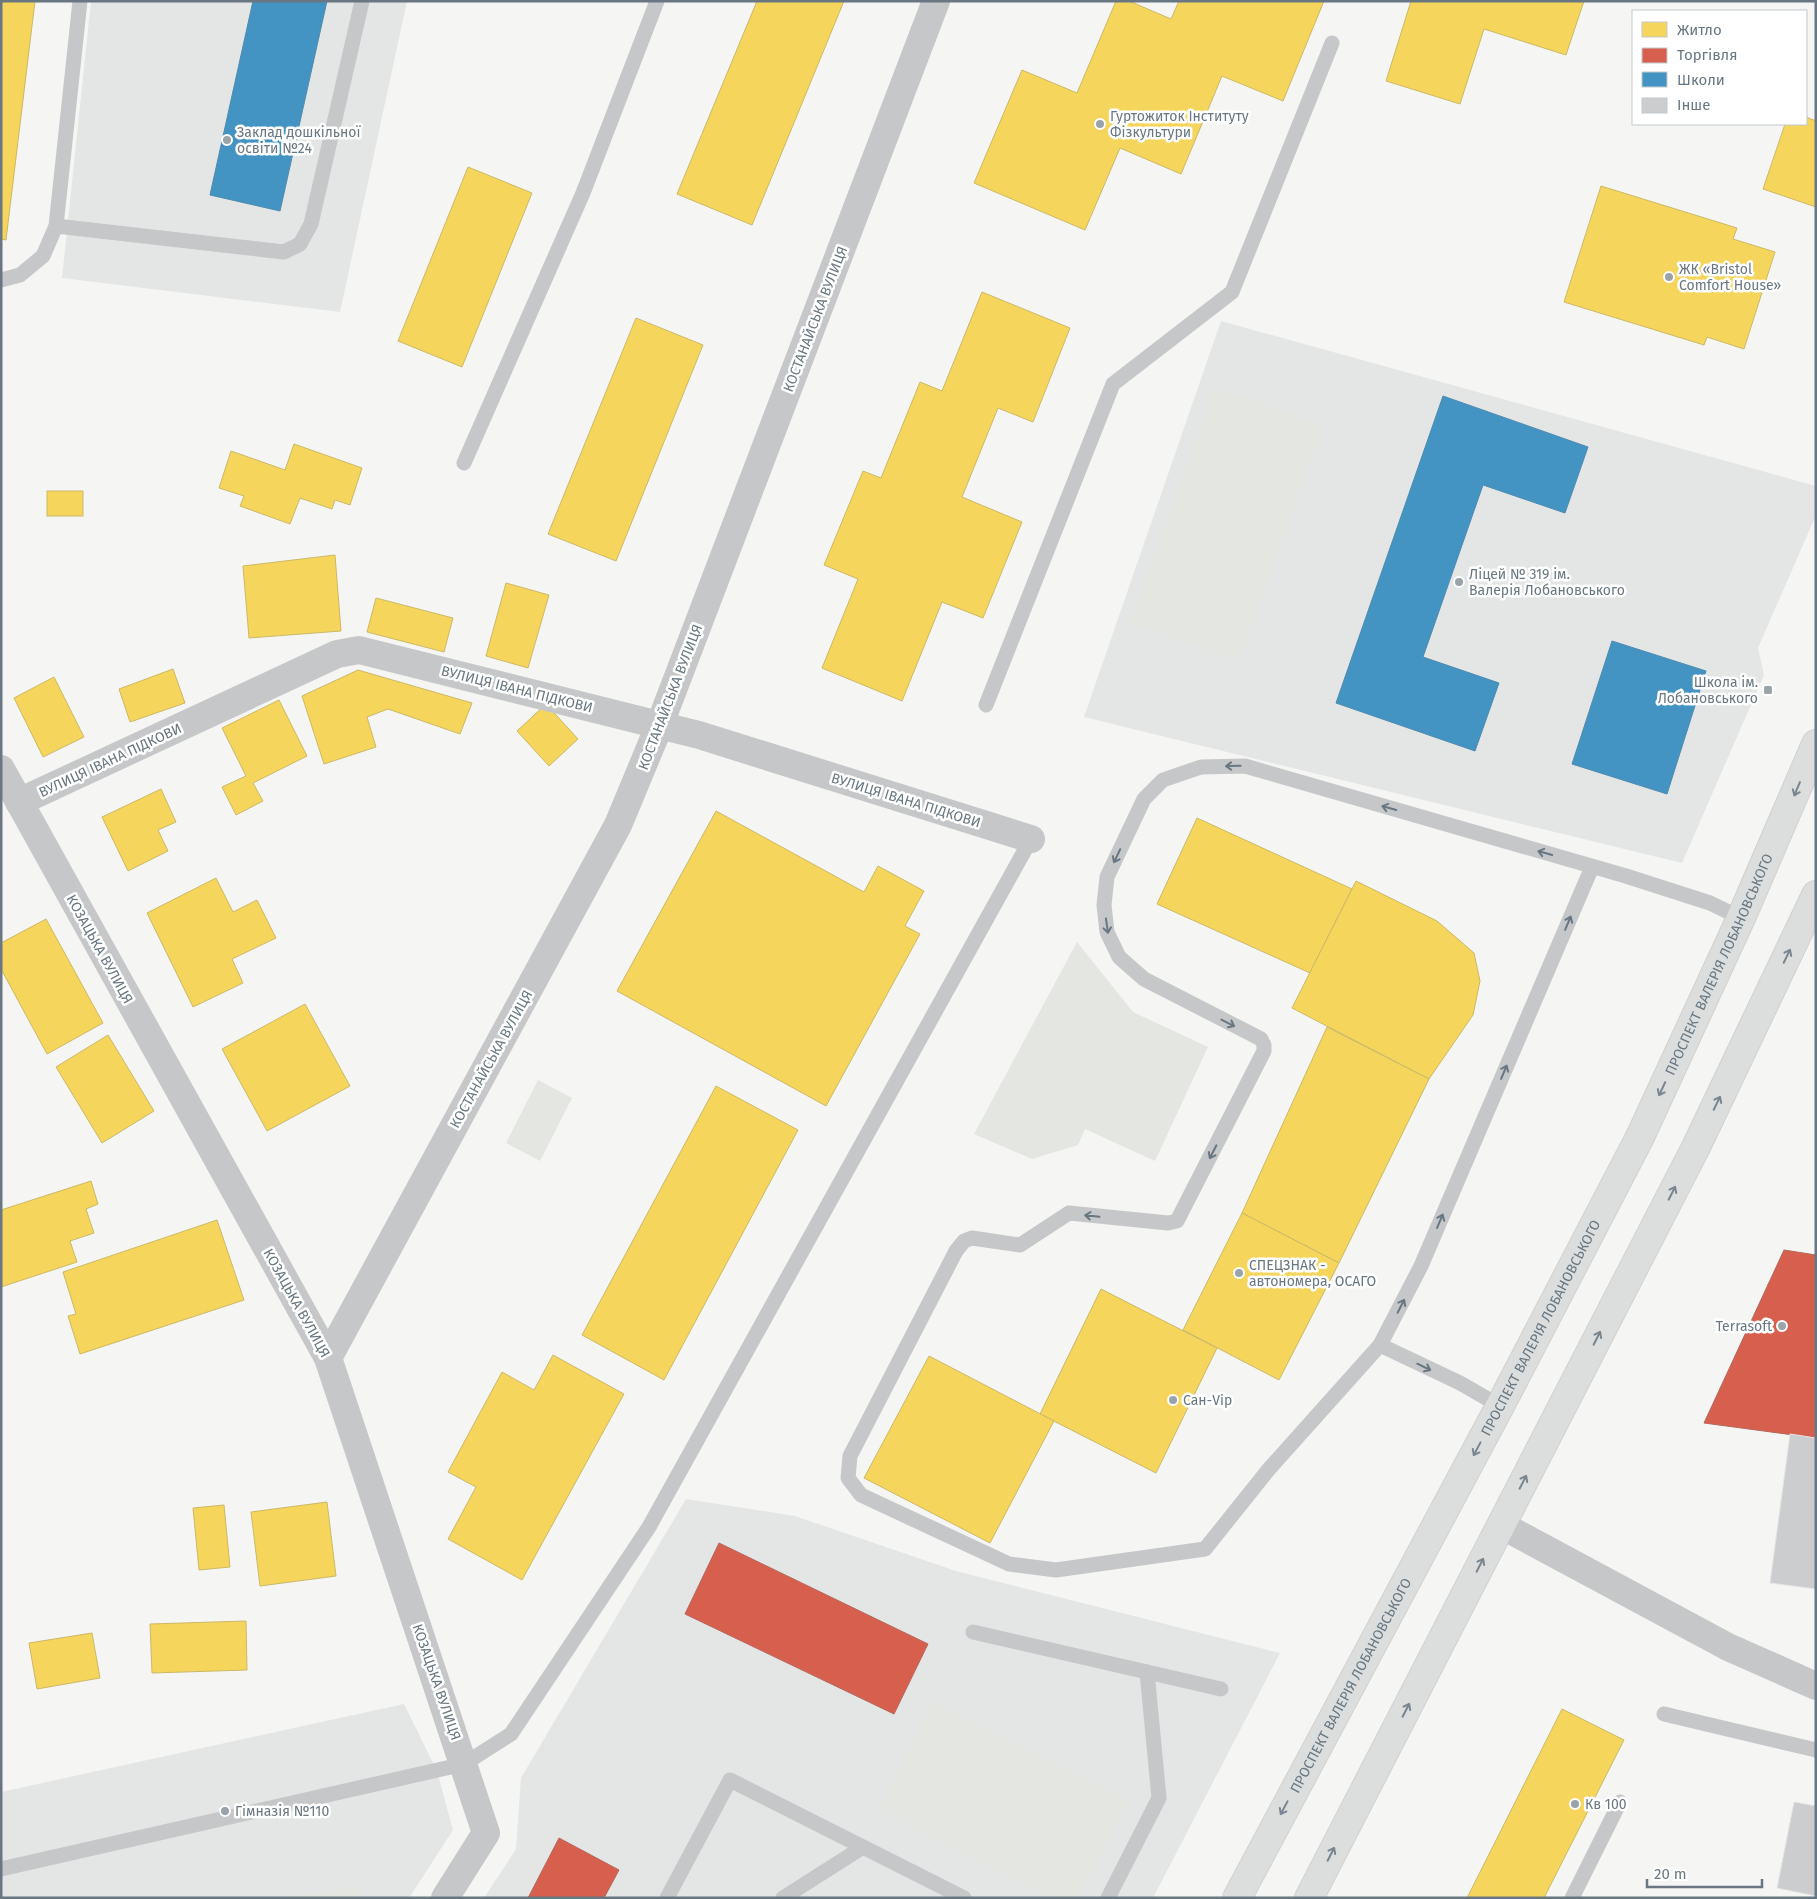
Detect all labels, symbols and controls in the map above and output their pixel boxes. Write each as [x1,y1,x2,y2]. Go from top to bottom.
legend [1632,10,1807,125]
text: Житло [1677,21,1722,39]
text: Торгівля [1677,46,1737,64]
text: Школи [1677,71,1725,89]
text: Інше [1677,96,1710,114]
place label: Гуртожиток Інституту Фізкультури [1110,108,1249,141]
marker: Гуртожиток Інституту Фізкультури [1094,118,1106,130]
place label: Заклад дошкільної освіти №24 [237,124,361,157]
marker: Заклад дошкільної освіти №24 [221,134,233,146]
street label: КОСТАНАЙСЬКА ВУЛИЦЯ [780,244,851,395]
place label: ЖК «Bristol Comfort House» [1679,261,1781,294]
marker: ЖК «Bristol Comfort House» [1663,271,1675,283]
place label: Ліцей № 319 ім. Валерія Лобановського [1469,566,1625,599]
marker: Ліцей № 319 ім. Валерія Лобановського [1453,576,1465,588]
street label: КОСТАНАЙСЬКА ВУЛИЦЯ [635,622,706,773]
street label: ВУЛИЦЯ ІВАНА ПІДКОВИ [439,662,594,717]
place label: Школа ім. Лобановського [1658,674,1758,707]
marker: Школа ім. Лобановського [1762,684,1774,696]
street label: ВУЛИЦЯ ІВАНА ПІДКОВИ [36,720,184,801]
one-way arrow [1225,761,1242,771]
street label: ВУЛИЦЯ ІВАНА ПІДКОВИ [829,770,983,831]
one-way arrow [1791,781,1801,796]
one-way arrow [1382,803,1398,812]
one-way arrow [1538,848,1554,858]
one-way arrow [1111,849,1121,864]
street label: ПРОСПЕКТ ВАЛЕРІЯ ЛОБАНОВСЬКОГО [1662,851,1777,1078]
street label: КОЗАЦЬКА ВУЛИЦЯ [63,892,137,1007]
one-way arrow [1564,916,1574,931]
one-way arrow [1102,917,1112,933]
one-way arrow [1783,949,1793,964]
street label: КОСТАНАЙСЬКА ВУЛИЦЯ [446,987,536,1131]
one-way arrow [1221,1018,1236,1028]
one-way arrow [1500,1065,1510,1080]
one-way arrow [1656,1081,1666,1096]
one-way arrow [1713,1096,1722,1111]
one-way arrow [1208,1145,1218,1160]
one-way arrow [1667,1186,1677,1201]
one-way arrow [1085,1211,1101,1220]
one-way arrow [1436,1214,1446,1229]
street label: ПРОСПЕКТ ВАЛЕРІЯ ЛОБАНОВСЬКОГО [1478,1217,1604,1439]
street label: КОЗАЦЬКА ВУЛИЦЯ [260,1246,334,1361]
place label: СПЕЦЗНАК - автономера, ОСАГО [1249,1257,1376,1290]
marker: СПЕЦЗНАК - автономера, ОСАГО [1233,1267,1245,1279]
one-way arrow [1396,1298,1406,1313]
place label: Terrasoft [1716,1318,1773,1335]
marker: Terrasoft [1776,1320,1788,1332]
one-way arrow [1593,1331,1602,1346]
one-way arrow [1416,1362,1431,1372]
place label: Сан-Vip [1183,1392,1232,1409]
marker: Сан-Vip [1167,1394,1179,1406]
one-way arrow [1472,1441,1481,1456]
one-way arrow [1519,1475,1528,1490]
one-way arrow [1475,1558,1485,1573]
street label: ПРОСПЕКТ ВАЛЕРІЯ ЛОБАНОВСЬКОГО [1287,1575,1415,1796]
street label: КОЗАЦЬКА ВУЛИЦЯ [409,1622,464,1743]
one-way arrow [1402,1703,1411,1718]
place label: Кв 100 [1585,1796,1627,1813]
marker: Кв 100 [1569,1798,1581,1810]
one-way arrow [1279,1800,1289,1815]
place label: Гімназія №110 [235,1803,329,1820]
marker: Гімназія №110 [219,1805,231,1817]
one-way arrow [1326,1847,1336,1862]
scale bar [1647,1856,1762,1888]
text: 20 m [1654,1865,1687,1883]

